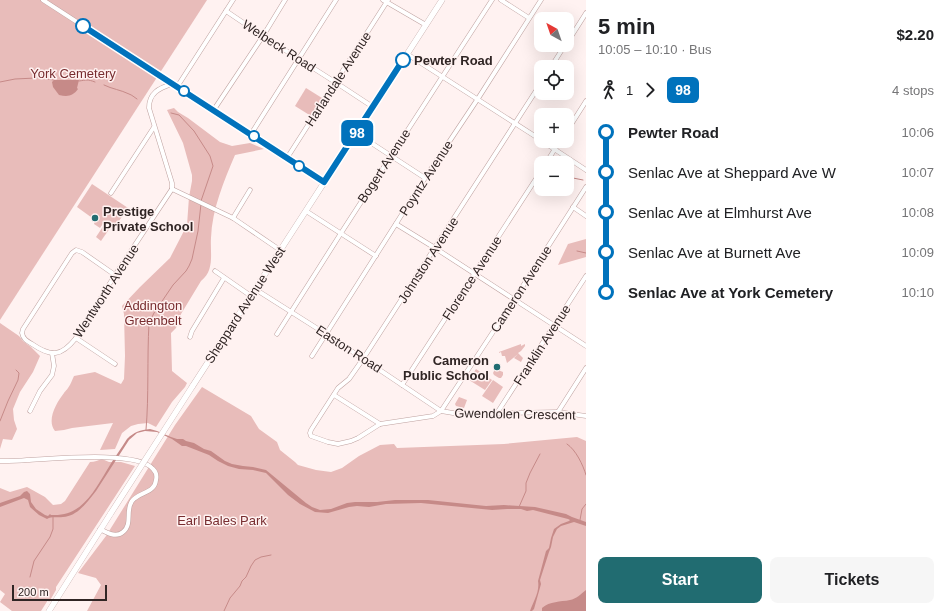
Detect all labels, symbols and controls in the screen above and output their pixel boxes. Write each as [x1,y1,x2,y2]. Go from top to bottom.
north arrow [534,12,574,52]
map controls [534,12,574,196]
text: 5 min [598,14,655,39]
street label: Welbeck Road [240,17,318,75]
unlabelled marker [75,18,91,34]
text: $2.20 [896,26,934,43]
street label: Harlandale Avenue [302,29,374,129]
text: 10:05 – 10:10 · Bus [598,42,711,57]
marker: Pewter Road [395,52,411,68]
place label: Pewter Road [414,53,493,68]
button: locate [534,60,574,100]
park label: York Cemetery [30,66,116,81]
icon: walk [598,79,620,101]
icon: forward [639,79,661,101]
text: 98 [675,82,691,98]
text: 1 [626,83,633,98]
text: 4 stops [892,83,934,98]
unlabelled marker [178,85,190,97]
button: + [534,108,574,148]
line badge: 98 [339,120,375,146]
text: Pewter Road [628,124,719,141]
text: 98 [349,125,365,141]
text: 10:06 [901,125,934,140]
street label: Bogert Avenue [355,126,413,206]
unlabelled marker [248,130,260,142]
street label: Poyntz Avenue [396,138,456,218]
button: − [534,156,574,196]
unlabelled marker [293,160,305,172]
text: Senlac Ave at Sheppard Ave W [628,164,836,181]
text: 10:07 [901,165,934,180]
place label: Prestige Private School [103,204,193,234]
text: Senlac Ave at Elmhurst Ave [628,204,812,221]
text: 10:08 [901,205,934,220]
marker: Prestige Private School [90,213,100,223]
street label: Johnston Avenue [395,214,461,306]
street label: Florence Avenue [439,233,505,323]
street label: Wentworth Avenue [70,241,142,341]
street label: Cameron Avenue [487,243,555,335]
street label: Sheppard Avenue West [202,244,289,366]
text: Senlac Ave at Burnett Ave [628,244,801,261]
text: 10:09 [901,245,934,260]
text: Senlac Ave at York Cemetery [628,284,833,301]
text: 10:10 [901,285,934,300]
park label: Addington Greenbelt [124,298,182,328]
street label: Franklin Avenue [510,302,574,388]
street label: Easton Road [313,322,385,376]
place label: Cameron Public School [403,353,489,383]
marker: Cameron Public School [492,362,502,372]
street label: Gwendolen Crescent [454,405,576,423]
park label: Earl Bales Park [177,513,267,528]
button: Start [598,557,762,603]
button: Tickets [770,557,934,603]
scale bar [12,583,107,602]
text: 200 m [18,586,49,598]

